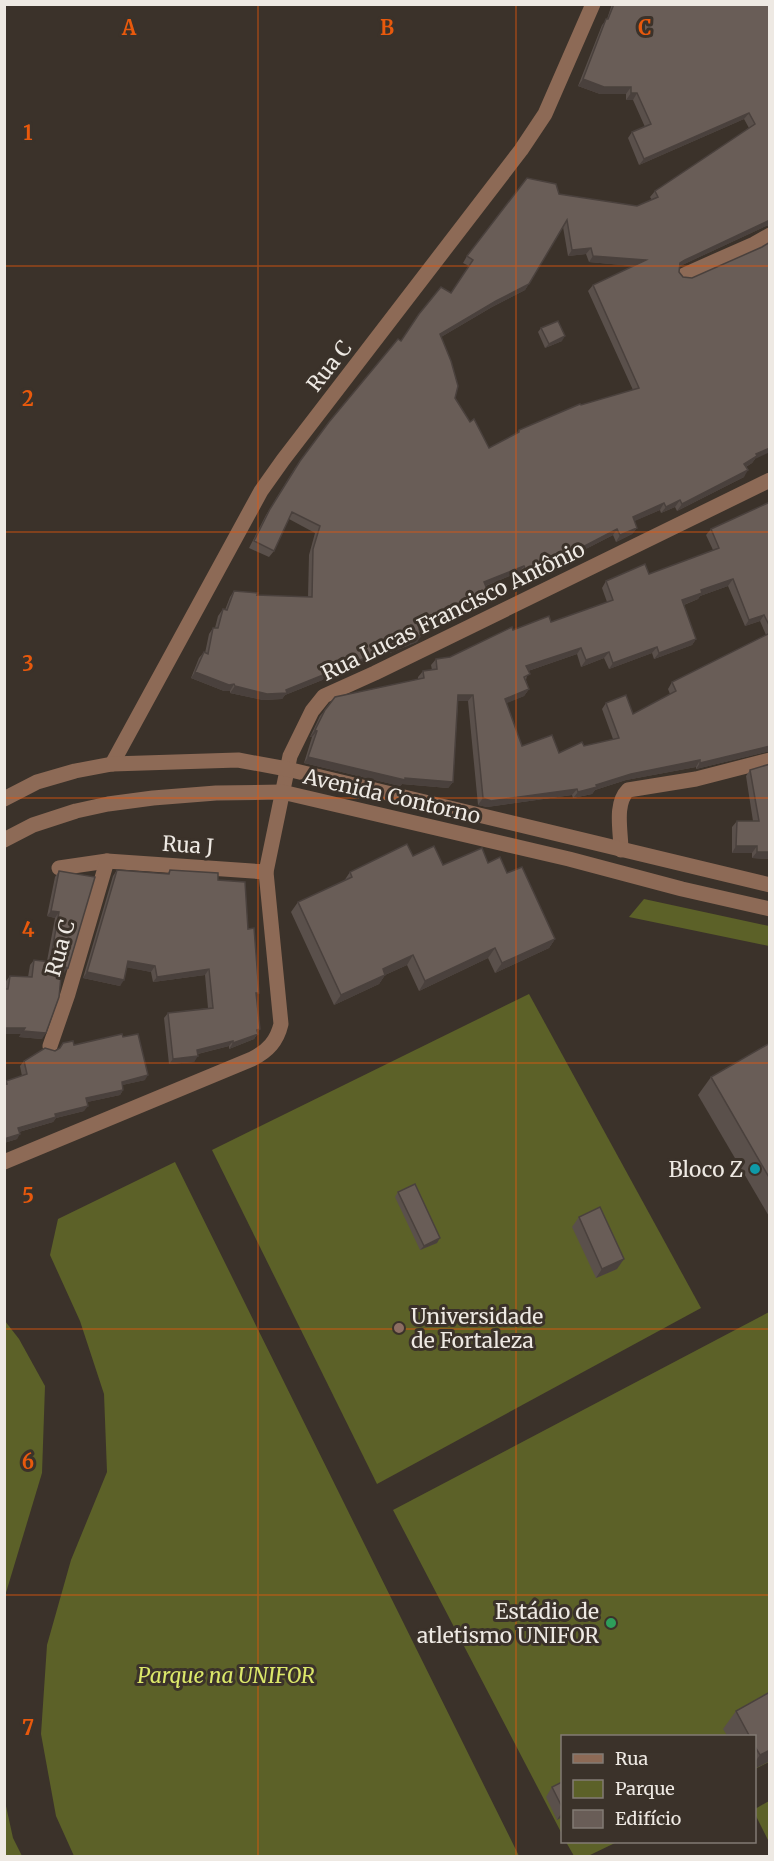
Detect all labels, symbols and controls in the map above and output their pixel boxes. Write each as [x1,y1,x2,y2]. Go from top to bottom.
text: A [121,15,137,40]
text: B [380,15,394,40]
text: C [638,15,652,40]
text: 1 [23,120,33,145]
street label: Rua C [301,335,357,397]
text: 2 [22,386,34,411]
street label: Rua Lucas Francisco Antônio [317,535,589,687]
text: 3 [22,651,34,676]
street label: Avenida Contorno [300,762,483,829]
street label: Rua J [161,830,215,860]
text: 4 [22,917,35,942]
street label: Rua C [39,917,81,979]
place label: Bloco Z [669,1156,743,1183]
marker: Bloco Z [748,1162,762,1176]
text: 5 [22,1183,34,1208]
place label: Universidade de Fortaleza [411,1303,543,1354]
marker: Universidade de Fortaleza [392,1321,406,1335]
text: 6 [22,1449,34,1474]
place label: Estádio de atletismo UNIFOR [417,1598,599,1649]
marker: Estádio de atletismo UNIFOR [604,1616,618,1630]
park label: Parque na UNIFOR [137,1662,315,1689]
text: 7 [22,1715,34,1740]
legend [561,1735,756,1843]
text: Rua [615,1747,649,1770]
text: Parque [615,1777,675,1800]
text: Edifício [615,1807,681,1830]

